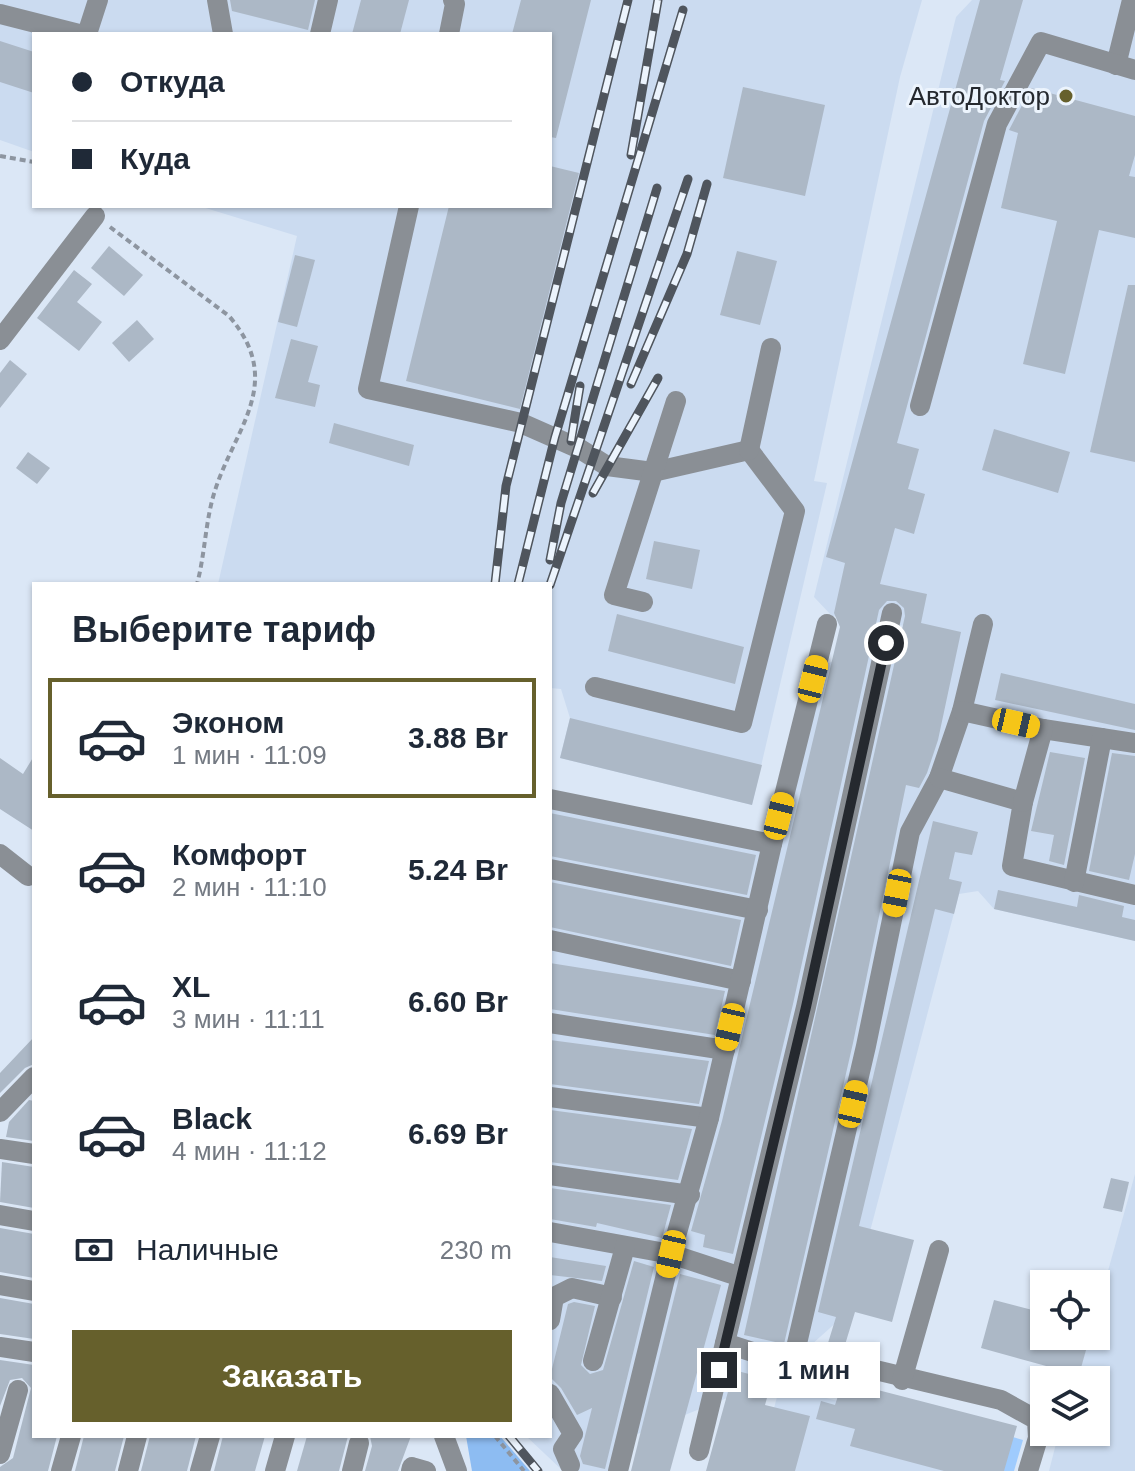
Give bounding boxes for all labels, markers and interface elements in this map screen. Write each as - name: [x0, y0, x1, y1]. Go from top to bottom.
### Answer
- text: Откуда: [120, 65, 225, 98]
- place label: АвтоДоктор: [909, 81, 1050, 111]
- marker: АвтоДоктор: [1057, 87, 1075, 105]
- text: Куда: [120, 142, 190, 175]
- text: Выберите тариф: [72, 609, 376, 650]
- route start: [868, 625, 904, 661]
- car: [796, 653, 830, 705]
- icon: car: [76, 702, 148, 774]
- text: Эконом: [172, 706, 285, 739]
- car: [990, 706, 1042, 740]
- text: 3.88 Br: [408, 721, 508, 754]
- text: 1 мин · 11:09: [172, 740, 327, 770]
- car: [762, 790, 796, 842]
- icon: car: [76, 834, 148, 906]
- text: Комфорт: [172, 838, 307, 871]
- text: 5.24 Br: [408, 853, 508, 886]
- car: [881, 867, 913, 919]
- text: 2 мин · 11:10: [172, 872, 327, 902]
- icon: car: [76, 966, 148, 1038]
- text: XL: [172, 970, 210, 1003]
- text: 6.60 Br: [408, 985, 508, 1018]
- car: [713, 1001, 747, 1053]
- text: 3 мин · 11:11: [172, 1004, 325, 1034]
- car: [836, 1078, 870, 1130]
- icon: car: [76, 1098, 148, 1170]
- text: Black: [172, 1102, 252, 1135]
- text: 6.69 Br: [408, 1117, 508, 1150]
- text: 4 мин · 11:12: [172, 1136, 327, 1166]
- icon: cash: [72, 1228, 116, 1272]
- car: [654, 1228, 688, 1280]
- text: Наличные: [136, 1233, 279, 1266]
- text: 230 m: [440, 1235, 512, 1265]
- map controls: [1030, 1270, 1110, 1446]
- button: locate: [1030, 1270, 1110, 1350]
- button: Заказать: [72, 1330, 512, 1422]
- callout: 1 мин: [747, 1342, 879, 1398]
- route end: [701, 1352, 737, 1388]
- text: 1 мин: [778, 1355, 850, 1385]
- button: layers: [1030, 1366, 1110, 1446]

